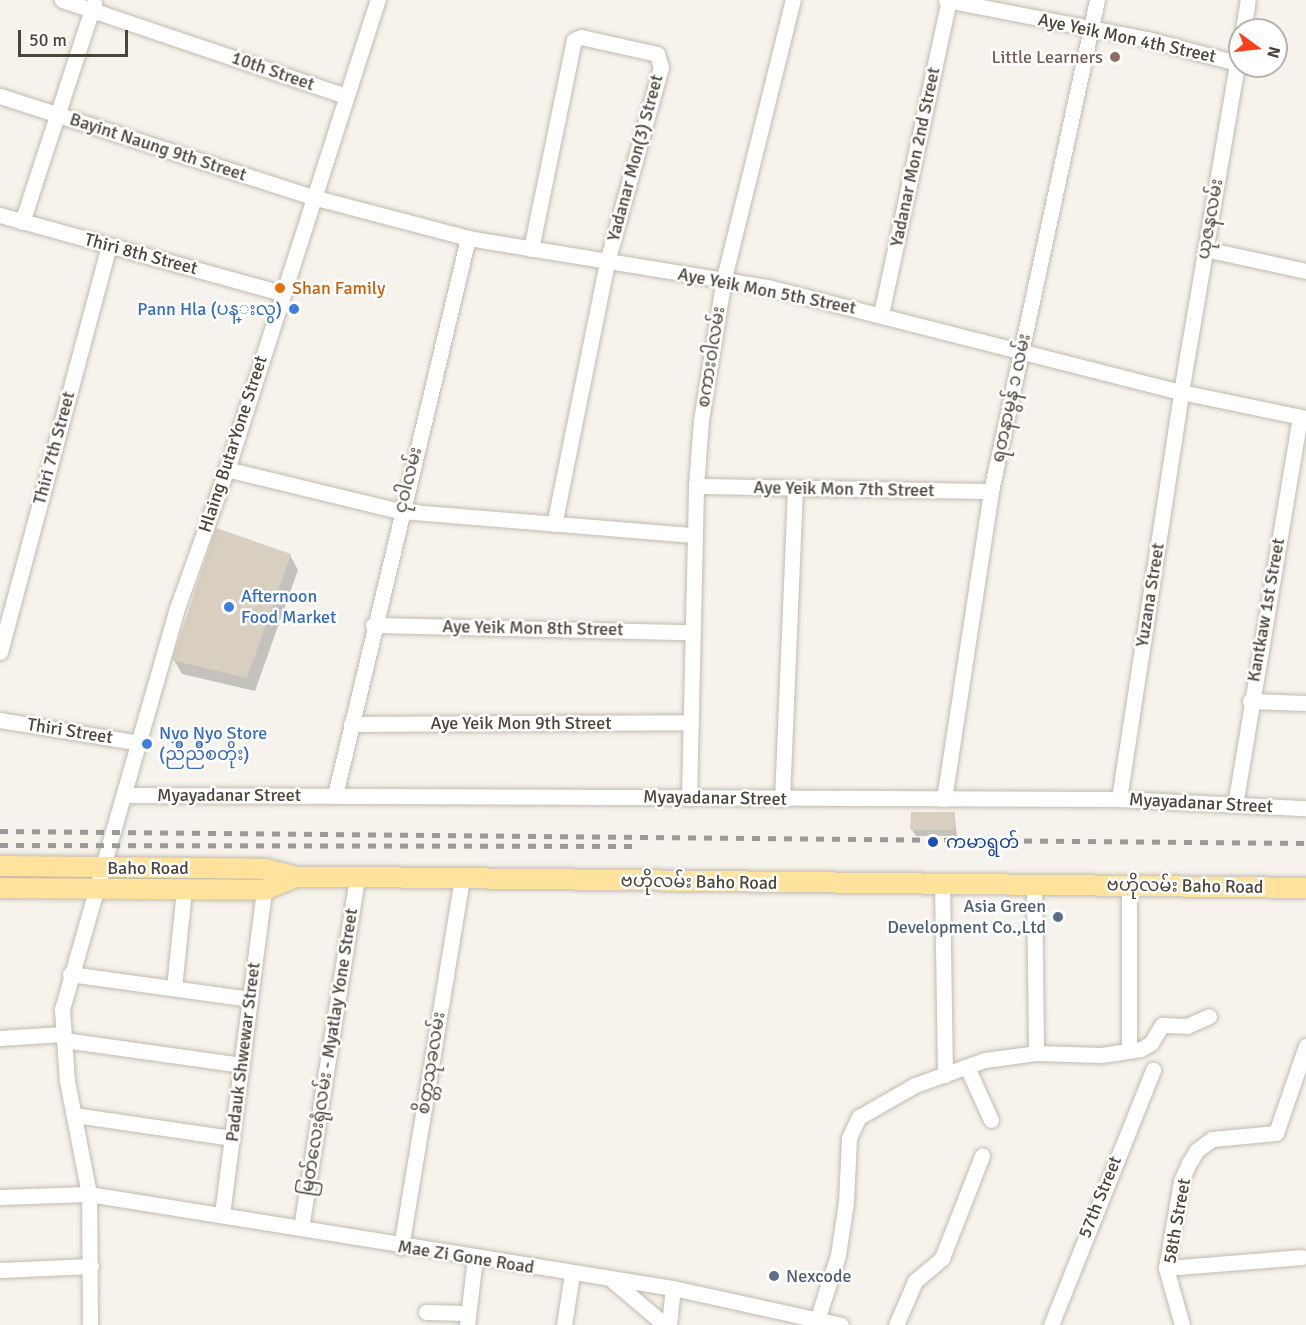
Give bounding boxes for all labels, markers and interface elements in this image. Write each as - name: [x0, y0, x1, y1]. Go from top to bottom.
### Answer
- street label: Aye Yeik Mon 4th Street: [1036, 9, 1218, 67]
- scale bar: [21, 18, 130, 56]
- north arrow: [1228, 18, 1288, 78]
- text: 50 m: [29, 29, 67, 51]
- text: N: [1262, 44, 1285, 60]
- place label: Little Learners: [991, 46, 1103, 68]
- street label: 10th Street: [229, 47, 317, 95]
- marker: Little Learners: [1108, 50, 1122, 64]
- street label: Yadanar Mon 2nd Street: [885, 65, 945, 249]
- street label: Yadanar Mon(3) Street: [602, 72, 668, 244]
- street label: Bayint Naung 9th Street: [67, 108, 249, 186]
- street label: ယုဇနလမ်း: [1192, 177, 1228, 261]
- street label: Thiri 8th Street: [82, 229, 200, 279]
- street label: Aye Yeik Mon 5th Street: [676, 263, 858, 319]
- place label: Shan Family: [292, 277, 385, 299]
- marker: Shan Family: [273, 281, 287, 295]
- place label: Pann Hla (ပန္းလွ): [137, 298, 282, 320]
- marker: Pann Hla (ပန္းလွ): [287, 302, 301, 316]
- street label: စကား၀ါလမ်း: [692, 305, 730, 409]
- street label: ရတနာမွန် ၁ လမ်း: [987, 332, 1035, 464]
- street label: Hlaing ButarYone Street: [194, 353, 272, 535]
- street label: Thiri 7th Street: [29, 389, 79, 507]
- street label: ငုဝါလမ်း: [389, 445, 427, 515]
- street label: Aye Yeik Mon 7th Street: [753, 477, 935, 501]
- street label: Kantkaw 1st Street: [1243, 536, 1289, 684]
- street label: Yuzana Street: [1131, 541, 1169, 649]
- place label: Afternoon Food Market: [241, 586, 336, 628]
- marker: Afternoon Food Market: [222, 600, 236, 614]
- street label: Aye Yeik Mon 8th Street: [442, 616, 624, 640]
- street label: Aye Yeik Mon 9th Street: [430, 712, 612, 734]
- street label: Thiri Street: [26, 714, 114, 748]
- place label: Nyo Nyo Store (ညိဳညိဳစတိုး): [159, 723, 267, 766]
- marker: Nyo Nyo Store (ညိဳညိဳစတိုး): [140, 737, 154, 751]
- street label: Myayadanar Street: [157, 784, 301, 806]
- street label: Myayadanar Street: [643, 786, 787, 810]
- street label: Myayadanar Street: [1129, 788, 1273, 818]
- place label: ကမာရွတ်: [946, 831, 1019, 853]
- marker: ကမာရွတ်: [924, 833, 942, 851]
- street label: Baho Road: [107, 857, 189, 879]
- street label: ဗဟိုလမ်း Baho Road: [620, 870, 778, 894]
- street label: ဗဟိုလမ်း Baho Road: [1106, 874, 1264, 898]
- place label: Asia Green Development Co.,Ltd: [887, 896, 1046, 938]
- street label: မြတ်လေးရုံလမ်း - Myatlay Yone Street: [296, 907, 362, 1197]
- marker: Asia Green Development Co.,Ltd: [1051, 910, 1065, 924]
- street label: Padauk Shwewar Street: [221, 961, 265, 1143]
- street label: စိတ္တသုခလမ်း: [412, 1010, 450, 1116]
- street label: 57th Street: [1074, 1153, 1126, 1241]
- street label: 58th Street: [1159, 1177, 1195, 1265]
- street label: Mae Zi Gone Road: [396, 1236, 536, 1278]
- place label: Nexcode: [786, 1265, 851, 1287]
- marker: Nexcode: [767, 1269, 781, 1283]

